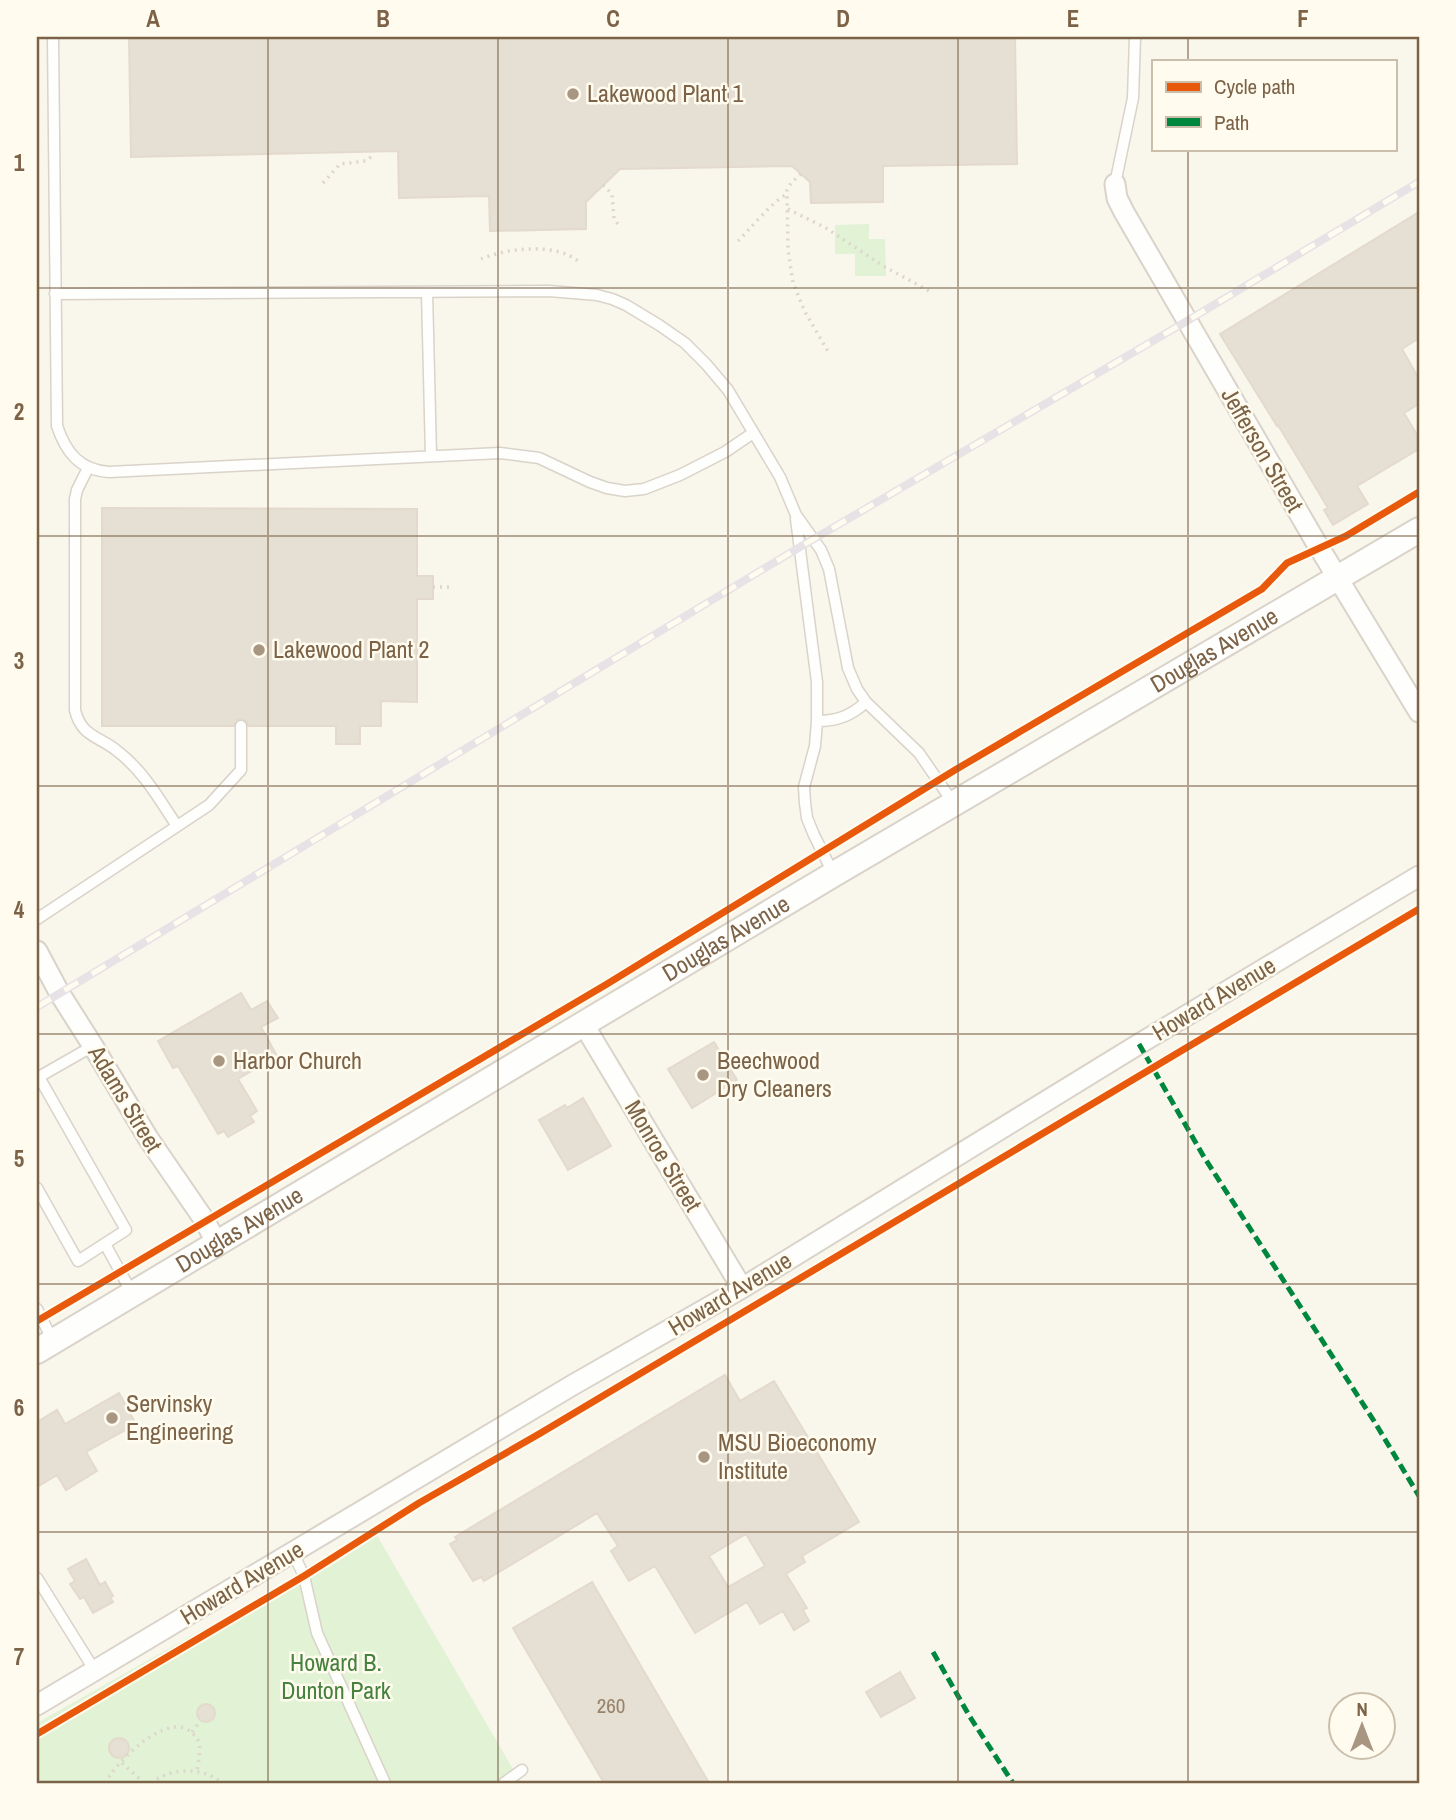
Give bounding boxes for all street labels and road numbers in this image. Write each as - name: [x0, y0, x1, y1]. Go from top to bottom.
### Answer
- street label: Jefferson Street: [1214, 381, 1312, 518]
- street label: Douglas Avenue: [1144, 599, 1284, 700]
- street label: Douglas Avenue: [656, 887, 795, 988]
- street label: Howard Avenue: [1146, 949, 1281, 1048]
- street label: Adams Street: [81, 1038, 171, 1158]
- street label: Monroe Street: [618, 1094, 710, 1218]
- street label: Douglas Avenue: [169, 1178, 309, 1279]
- street label: Howard Avenue: [662, 1244, 797, 1343]
- street label: Howard Avenue: [174, 1533, 309, 1632]

